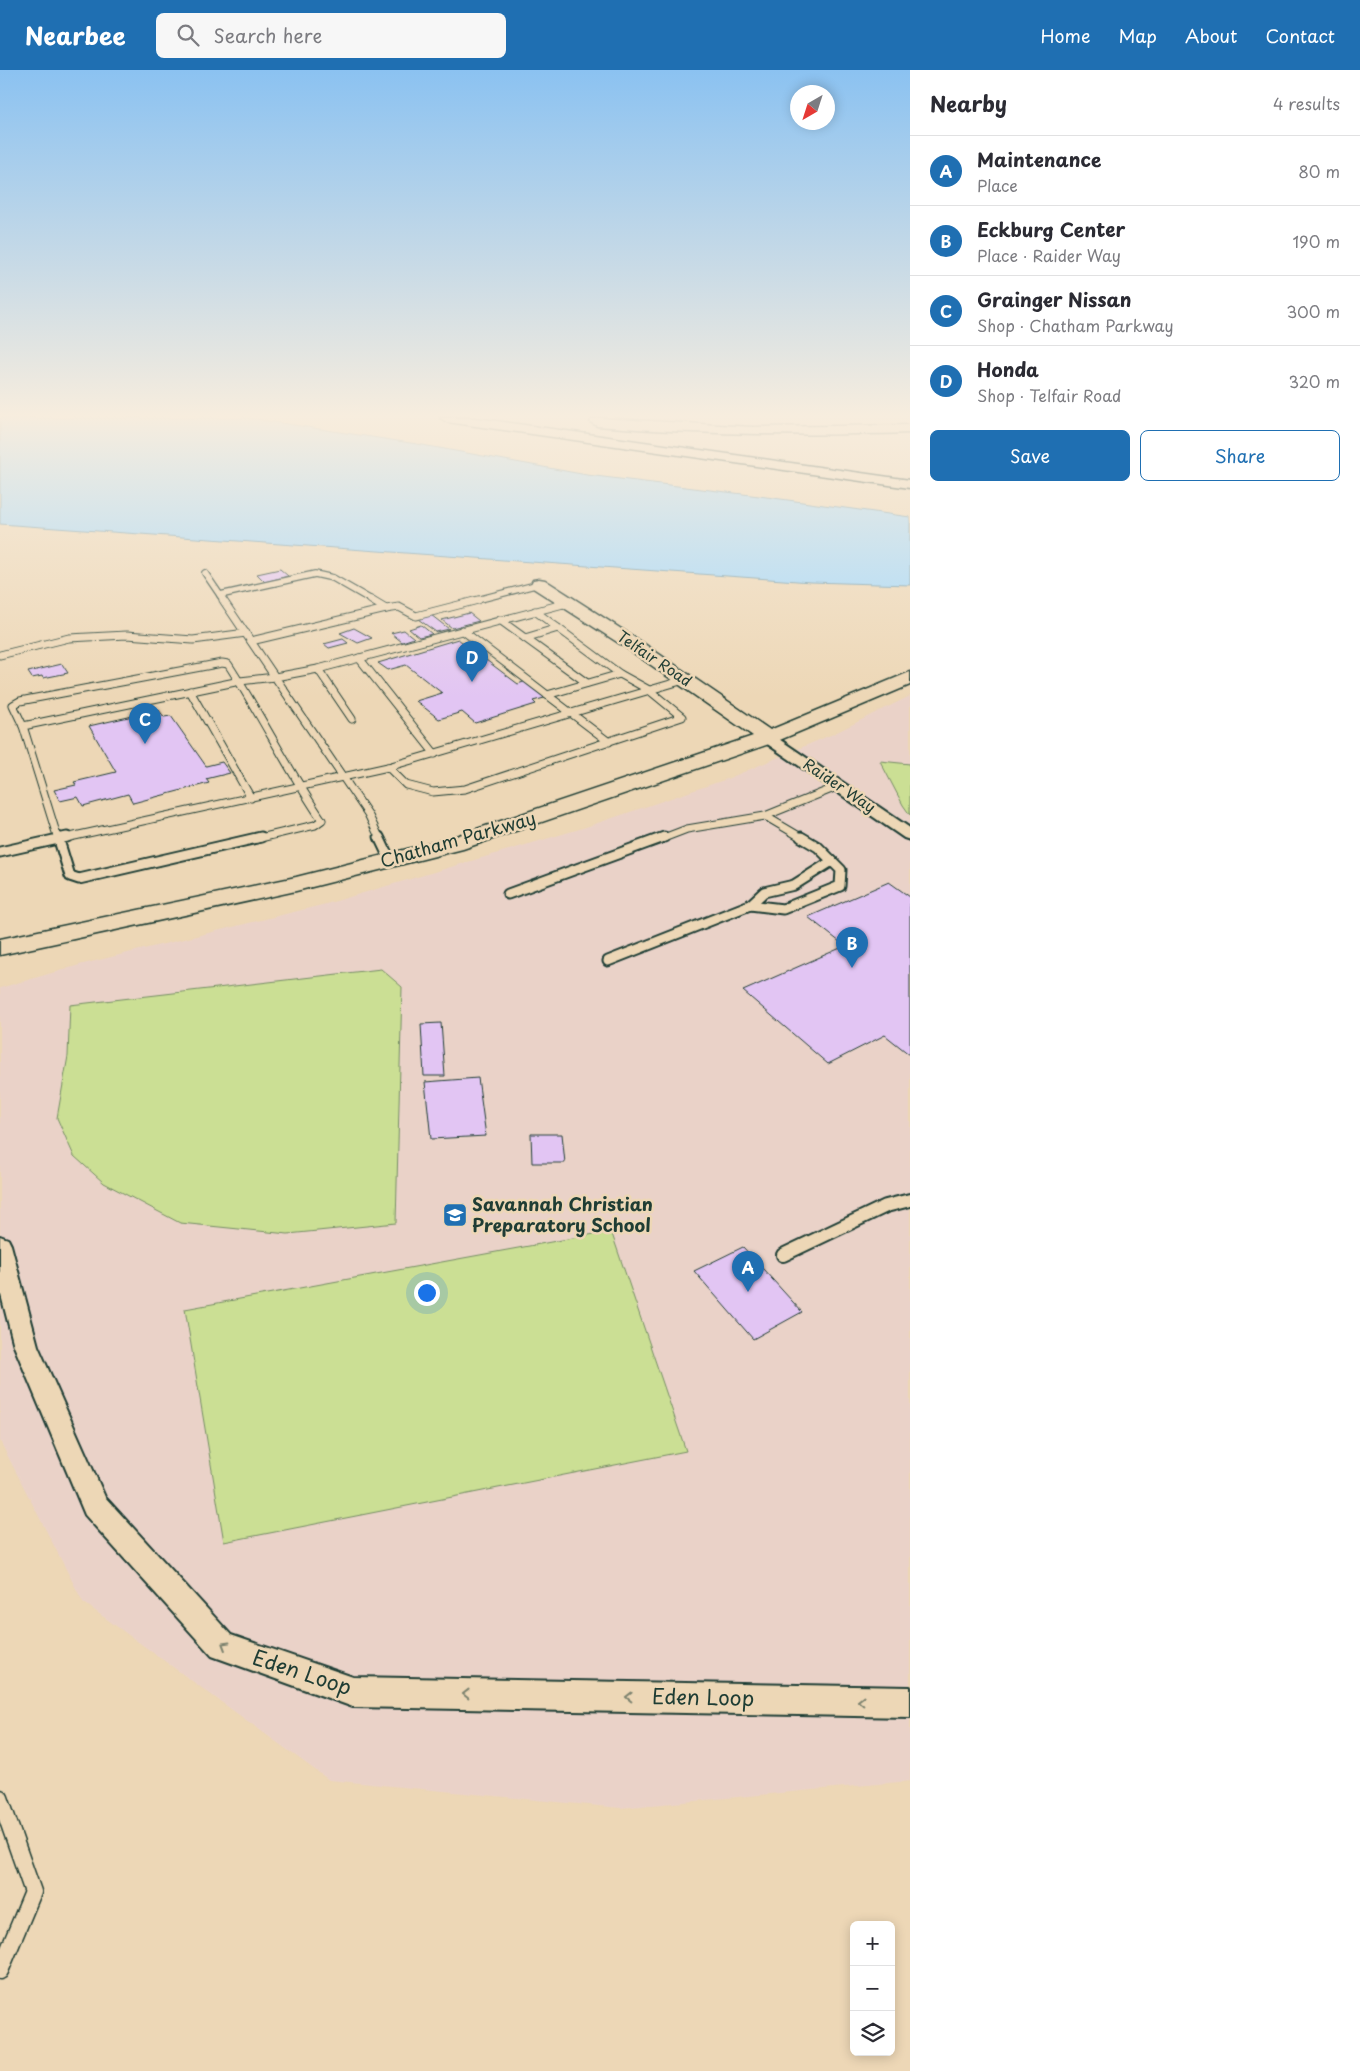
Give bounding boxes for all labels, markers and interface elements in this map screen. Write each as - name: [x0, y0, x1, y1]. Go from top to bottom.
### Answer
- search box: [156, 13, 506, 58]
- text: Nearbee: [25, 17, 126, 53]
- icon: search: [174, 21, 202, 49]
- text: Search here: [214, 21, 322, 49]
- text: Home: [1040, 22, 1090, 49]
- text: Map: [1118, 22, 1157, 49]
- text: About: [1185, 22, 1237, 49]
- text: Contact: [1265, 22, 1335, 49]
- north arrow: [790, 85, 835, 130]
- text: Nearby: [930, 87, 1007, 119]
- text: 4 results: [1273, 91, 1340, 115]
- text: Maintenance: [977, 145, 1101, 173]
- text: A: [940, 159, 952, 183]
- text: 80 m: [1298, 159, 1340, 183]
- text: Place: [977, 173, 1018, 197]
- text: Eckburg Center: [977, 215, 1125, 243]
- text: B: [941, 229, 951, 253]
- text: 190 m: [1292, 229, 1340, 253]
- text: Place · Raider Way: [977, 243, 1121, 267]
- text: Grainger Nissan: [977, 285, 1132, 313]
- text: C: [940, 299, 952, 323]
- text: 300 m: [1286, 299, 1340, 323]
- text: Shop · Chatham Parkway: [977, 313, 1174, 337]
- text: Honda: [977, 355, 1039, 383]
- text: D: [940, 369, 952, 393]
- text: 320 m: [1289, 369, 1340, 393]
- text: Shop · Telfair Road: [977, 383, 1121, 407]
- button: Save: [930, 430, 1130, 481]
- button: Share: [1140, 430, 1340, 481]
- street label: Telfair Road: [613, 624, 697, 691]
- pin: D: [456, 641, 488, 682]
- pin: C: [129, 703, 161, 744]
- street label: Raider Way: [799, 752, 881, 818]
- street label: Chatham Parkway: [377, 803, 539, 874]
- pin: B: [836, 927, 868, 968]
- place label: Savannah Christian Preparatory School: [472, 1190, 653, 1238]
- school or university icon: Savannah Christian Preparatory School: [442, 1202, 468, 1228]
- pin: A: [732, 1251, 764, 1292]
- your location: [414, 1280, 440, 1306]
- street label: Eden Loop: [249, 1640, 356, 1702]
- one-way arrow: [221, 1641, 230, 1651]
- street label: Eden Loop: [652, 1679, 755, 1713]
- one-way arrow: [462, 1689, 470, 1699]
- one-way arrow: [625, 1692, 632, 1702]
- one-way arrow: [857, 1696, 865, 1706]
- map controls: [850, 1921, 895, 2056]
- button: +: [850, 1921, 895, 1966]
- button: −: [850, 1966, 895, 2011]
- button: layers: [850, 2011, 895, 2056]

